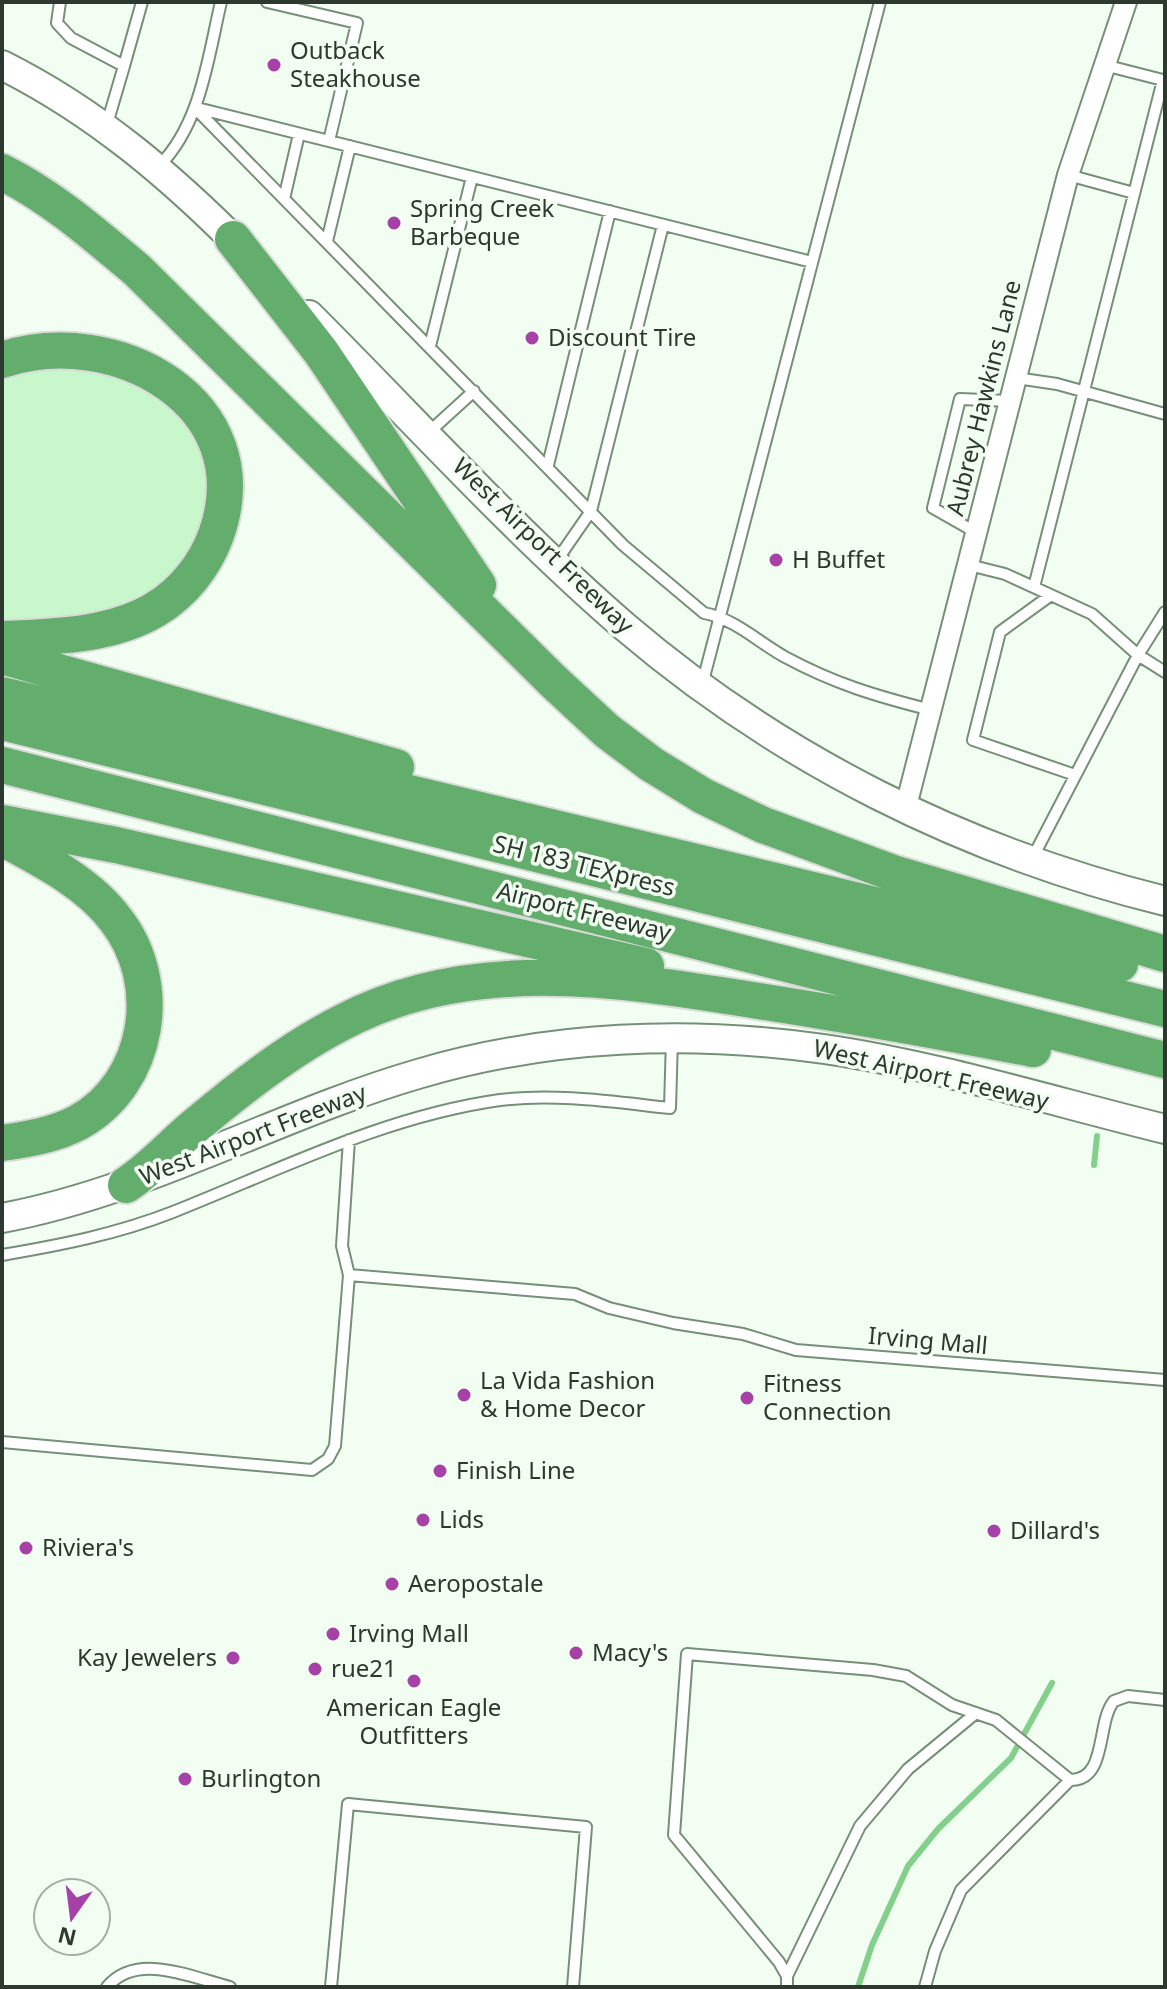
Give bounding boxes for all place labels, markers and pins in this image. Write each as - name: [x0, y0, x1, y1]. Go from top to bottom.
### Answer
- place label: Outback Steakhouse: [290, 33, 421, 94]
- marker: Outback Steakhouse: [265, 56, 283, 74]
- place label: Spring Creek Barbeque: [410, 191, 555, 252]
- marker: Spring Creek Barbeque: [385, 214, 403, 232]
- place label: Discount Tire: [548, 320, 696, 353]
- marker: Discount Tire: [523, 329, 541, 347]
- place label: H Buffet: [792, 542, 886, 575]
- marker: H Buffet: [767, 551, 785, 569]
- place label: La Vida Fashion & Home Decor: [480, 1363, 655, 1424]
- place label: Fitness Connection: [763, 1366, 892, 1427]
- marker: La Vida Fashion & Home Decor: [455, 1386, 473, 1404]
- marker: Fitness Connection: [738, 1389, 756, 1407]
- place label: Finish Line: [456, 1453, 575, 1486]
- marker: Finish Line: [431, 1462, 449, 1480]
- place label: Lids: [439, 1502, 484, 1535]
- marker: Lids: [414, 1511, 432, 1529]
- place label: Dillard's: [1010, 1513, 1100, 1546]
- marker: Dillard's: [985, 1522, 1003, 1540]
- place label: Riviera's: [42, 1530, 134, 1563]
- marker: Riviera's: [17, 1539, 35, 1557]
- place label: Aeropostale: [408, 1566, 543, 1599]
- marker: Aeropostale: [383, 1575, 401, 1593]
- place label: Irving Mall: [349, 1616, 469, 1649]
- marker: Irving Mall: [324, 1625, 342, 1643]
- place label: Macy's: [592, 1635, 668, 1668]
- place label: Kay Jewelers: [77, 1640, 217, 1673]
- marker: Macy's: [567, 1644, 585, 1662]
- marker: Kay Jewelers: [224, 1649, 242, 1667]
- place label: rue21: [331, 1651, 397, 1684]
- marker: rue21: [306, 1660, 324, 1678]
- marker: American Eagle Outfitters: [405, 1672, 423, 1690]
- place label: American Eagle Outfitters: [327, 1690, 501, 1751]
- place label: Burlington: [201, 1761, 321, 1794]
- marker: Burlington: [176, 1770, 194, 1788]

